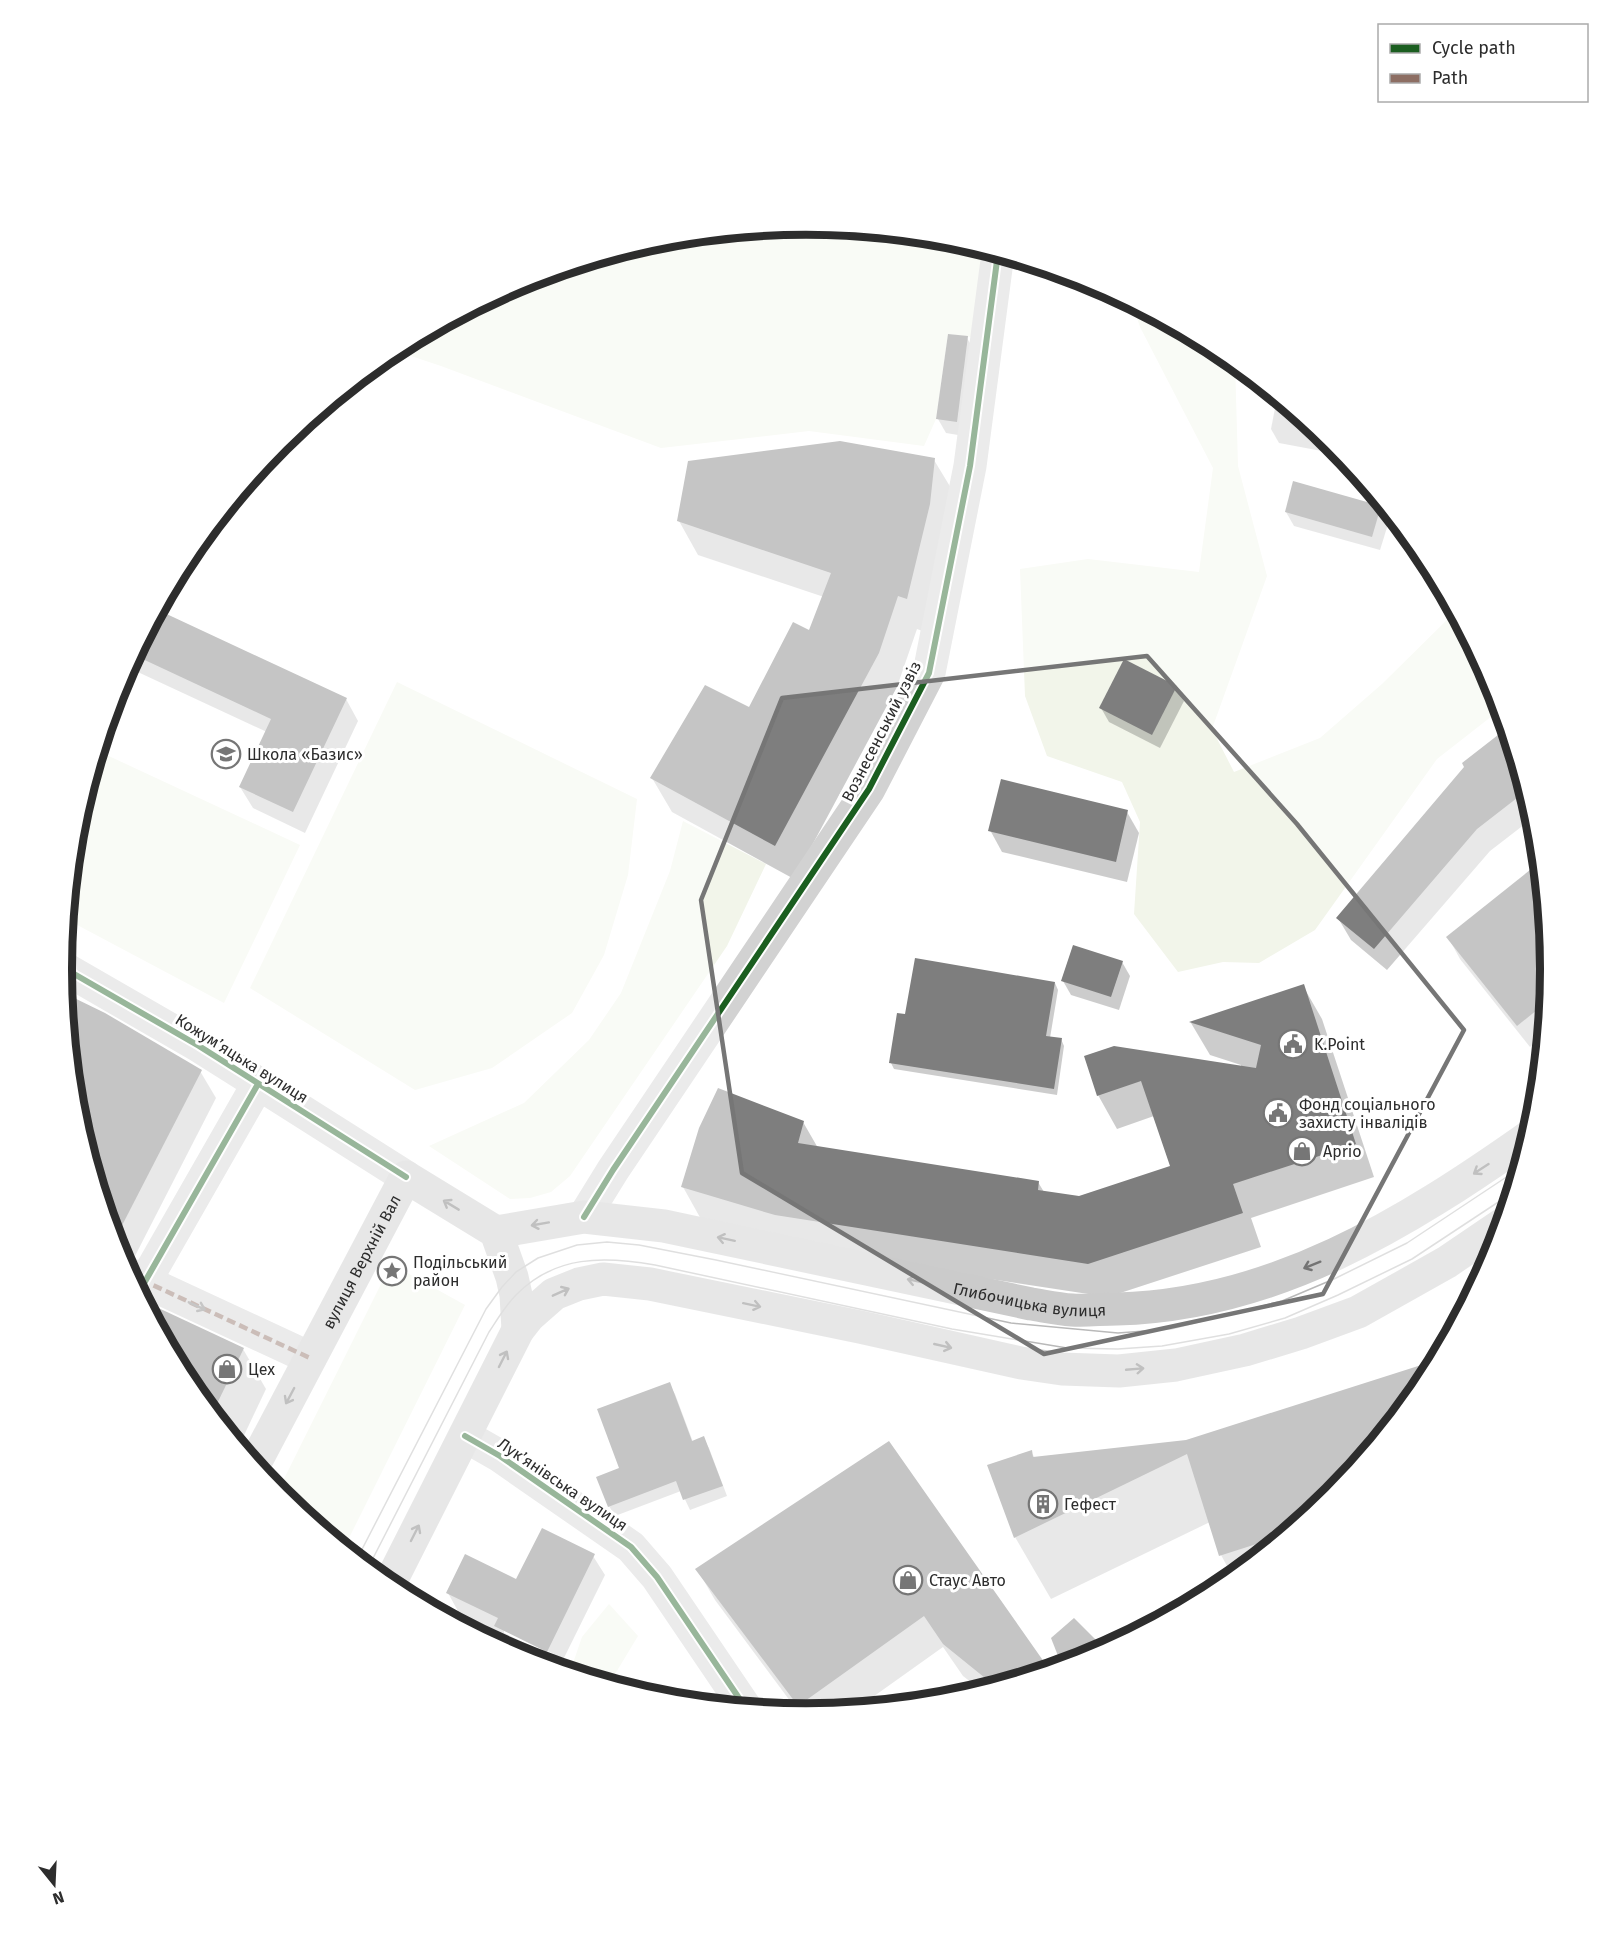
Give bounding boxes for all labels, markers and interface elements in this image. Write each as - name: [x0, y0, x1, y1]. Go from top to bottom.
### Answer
- legend: [1378, 24, 1588, 102]
- text: Cycle path: [1432, 37, 1516, 59]
- text: Path: [1432, 67, 1468, 89]
- street label: Вознесенський узвіз: [838, 658, 925, 805]
- school or university icon: Школа «Базис»: [210, 738, 242, 770]
- place label: Школа «Базис»: [247, 745, 363, 764]
- street label: Кожумʼяцька вулиця: [172, 1010, 312, 1107]
- public building icon: K.Point: [1277, 1028, 1309, 1060]
- place label: K.Point: [1314, 1035, 1365, 1054]
- place label: Фонд соціального захисту інвалідів: [1299, 1095, 1435, 1132]
- public building icon: Фонд соціального захисту інвалідів: [1262, 1097, 1294, 1129]
- shop icon: Aprio: [1286, 1135, 1318, 1167]
- place label: Aprio: [1323, 1142, 1362, 1161]
- one-way arrow: [1473, 1163, 1490, 1175]
- street label: вулиця Верхній Вал: [319, 1192, 405, 1332]
- one-way arrow: [443, 1198, 460, 1210]
- one-way arrow: [531, 1219, 550, 1230]
- one-way arrow: [717, 1233, 736, 1244]
- place label: Подільський район: [413, 1253, 507, 1290]
- place icon: Подільський район: [376, 1255, 408, 1287]
- one-way arrow: [1303, 1260, 1322, 1271]
- one-way arrow: [907, 1274, 926, 1286]
- street label: Глибочицька вулиця: [951, 1279, 1106, 1320]
- one-way arrow: [552, 1285, 570, 1297]
- one-way arrow: [742, 1300, 761, 1311]
- one-way arrow: [187, 1301, 205, 1312]
- one-way arrow: [932, 1341, 952, 1352]
- one-way arrow: [498, 1350, 510, 1368]
- shop icon: Цех: [211, 1353, 243, 1385]
- place label: Цех: [248, 1360, 275, 1379]
- one-way arrow: [1125, 1363, 1145, 1374]
- one-way arrow: [284, 1387, 296, 1404]
- street label: Лукʼянівська вулиця: [494, 1434, 631, 1535]
- building icon: Гефест: [1027, 1488, 1059, 1520]
- place label: Гефест: [1064, 1495, 1117, 1514]
- one-way arrow: [410, 1524, 422, 1542]
- shop icon: Стаус Авто: [892, 1564, 924, 1596]
- place label: Стаус Авто: [929, 1571, 1006, 1590]
- north arrow: [24, 1854, 84, 1914]
- text: N: [51, 1887, 66, 1908]

